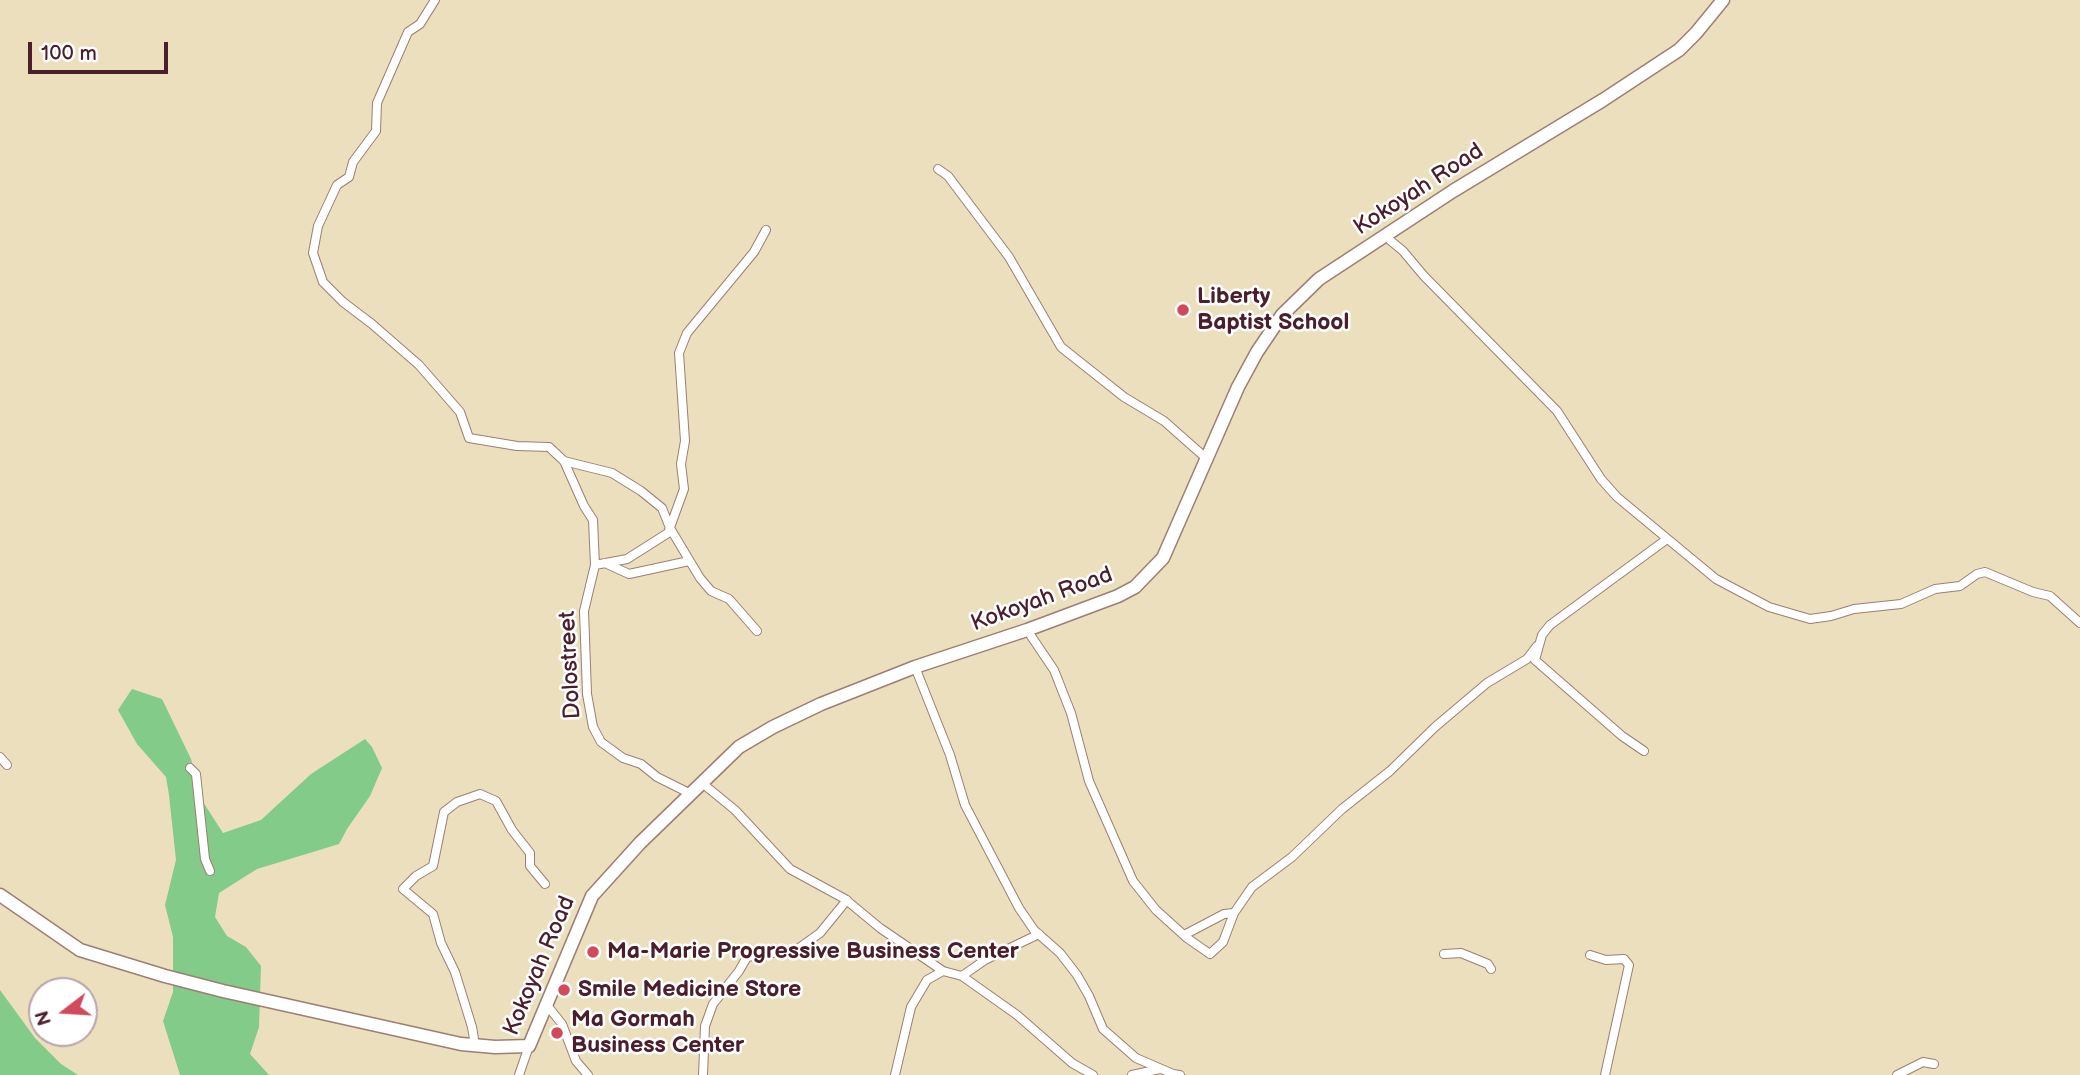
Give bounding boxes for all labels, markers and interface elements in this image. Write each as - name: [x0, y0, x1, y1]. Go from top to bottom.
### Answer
- scale bar: [32, 28, 172, 72]
- text: 100 m: [41, 41, 97, 66]
- street label: Kokoyah Road: [1349, 138, 1489, 242]
- place label: Liberty Baptist School: [1197, 283, 1349, 337]
- marker: Liberty Baptist School: [1175, 302, 1191, 318]
- street label: Kokoyah Road: [967, 562, 1117, 638]
- street label: Dolostreet: [554, 610, 588, 720]
- street label: Kokoyah Road: [498, 892, 582, 1040]
- place label: Ma-Marie Progressive Business Center: [607, 938, 1019, 966]
- marker: Ma-Marie Progressive Business Center: [585, 944, 601, 960]
- place label: Smile Medicine Store: [578, 976, 801, 1004]
- north arrow: [28, 977, 98, 1047]
- marker: Smile Medicine Store: [556, 982, 572, 998]
- place label: Ma Gormah Business Center: [571, 1006, 744, 1060]
- text: N: [31, 1008, 57, 1028]
- marker: Ma Gormah Business Center: [549, 1025, 565, 1041]

